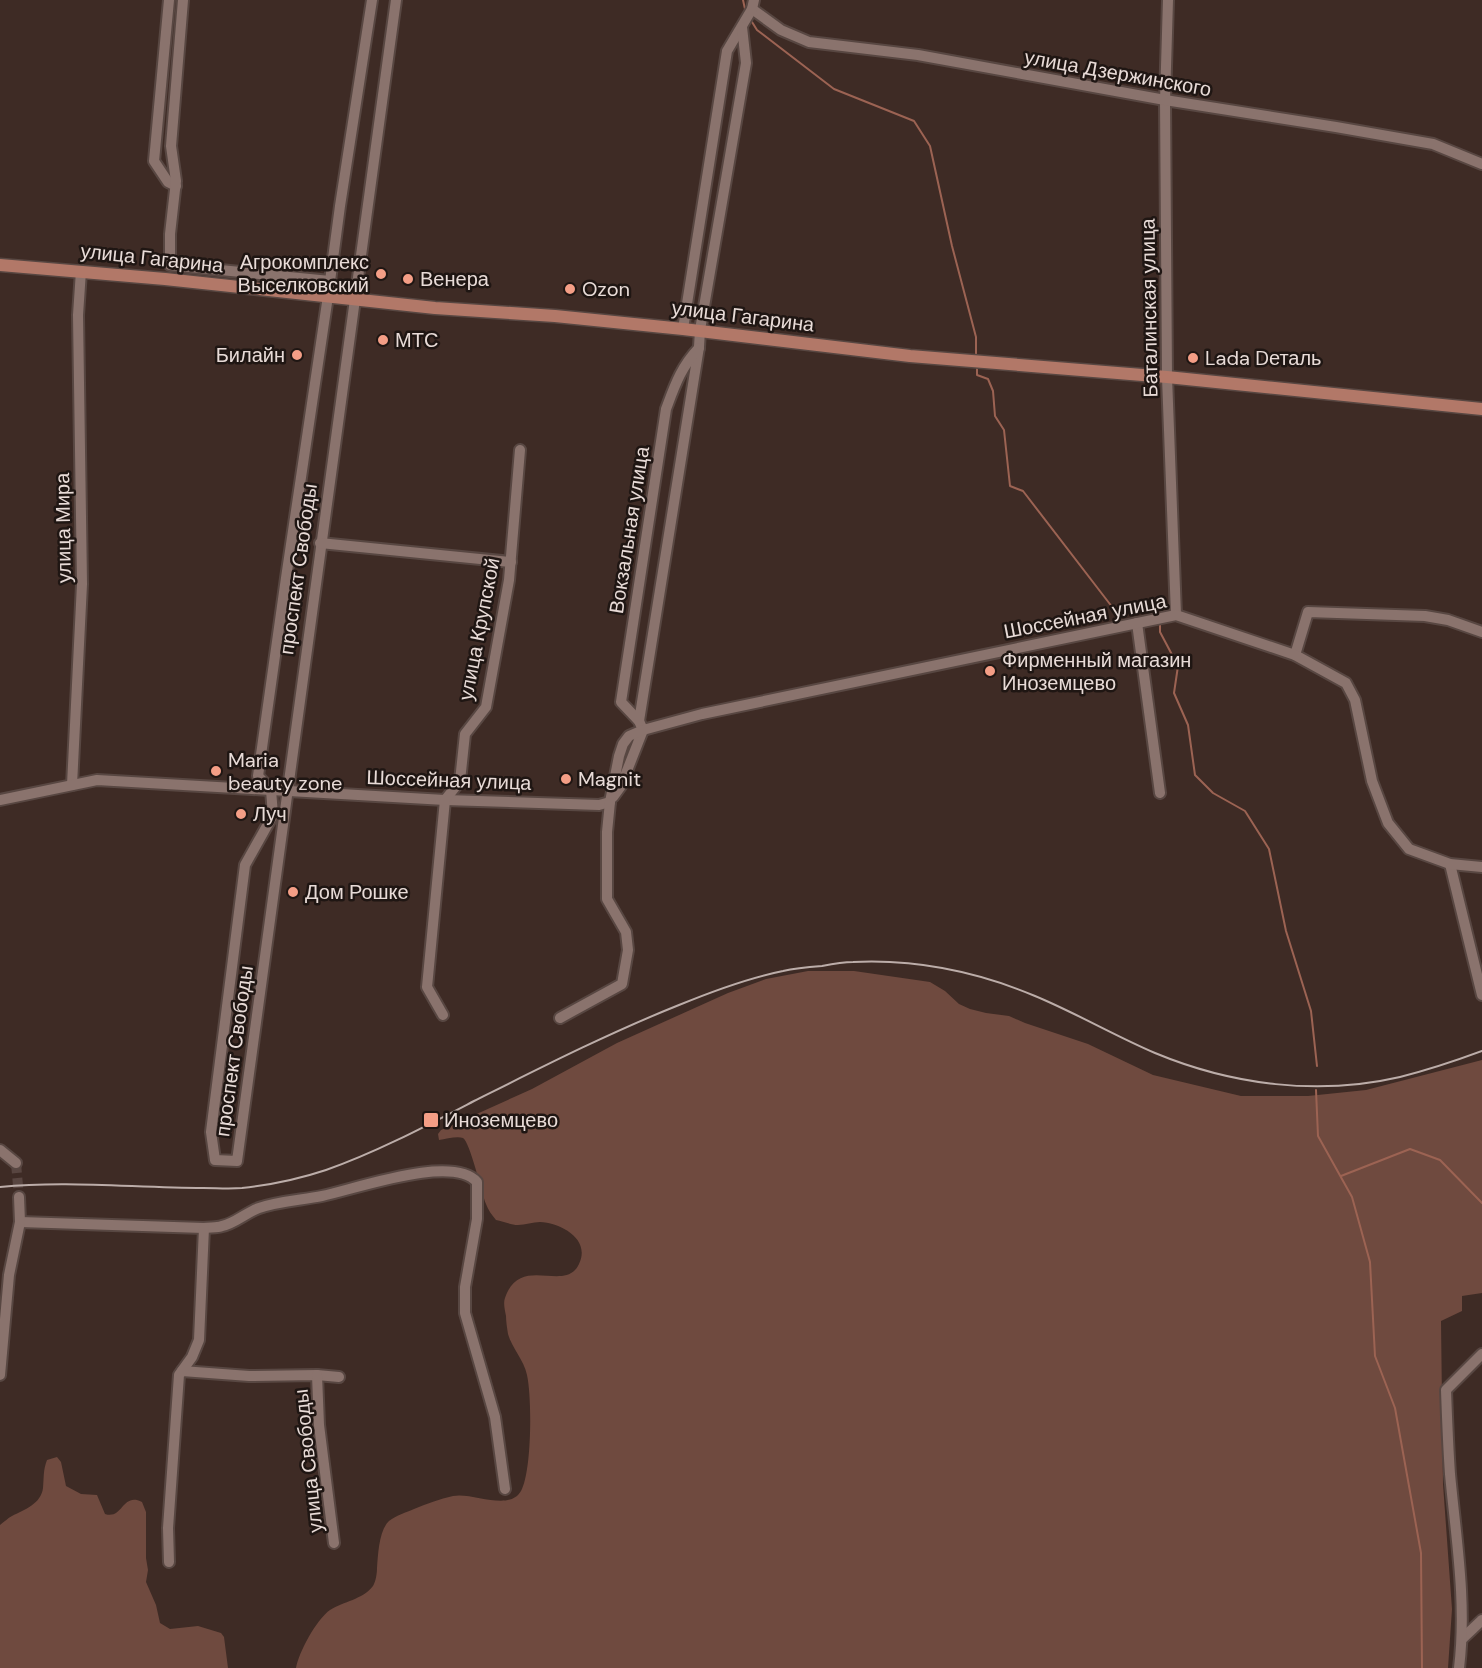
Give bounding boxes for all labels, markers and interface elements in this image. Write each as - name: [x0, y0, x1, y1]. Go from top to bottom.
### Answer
- street label: улица Дзержинского: [1022, 44, 1214, 102]
- street label: Баталинская улица: [1134, 217, 1164, 398]
- street label: улица Гагарина: [79, 238, 226, 279]
- place label: Агрокомплекс Выселковский: [238, 249, 369, 298]
- place label: Венера: [420, 266, 490, 292]
- marker: Агрокомплекс Выселковский: [374, 267, 388, 281]
- marker: Венера: [401, 272, 415, 286]
- place label: Ozon: [582, 276, 630, 302]
- marker: Ozon: [563, 282, 577, 296]
- street label: улица Гагарина: [670, 294, 817, 338]
- place label: МТС: [395, 327, 438, 353]
- marker: МТС: [376, 333, 390, 347]
- place label: Билайн: [216, 342, 285, 368]
- place label: Lada Dеталь: [1205, 345, 1322, 371]
- marker: Билайн: [290, 348, 304, 362]
- marker: Lada Dеталь: [1186, 351, 1200, 365]
- street label: Вокзальная улица: [603, 444, 655, 616]
- street label: улица Мира: [49, 472, 77, 583]
- street label: проспект Свободы: [273, 482, 323, 656]
- street label: улица Крупской: [452, 555, 506, 703]
- street label: Шоссейная улица: [1002, 587, 1169, 645]
- place label: Фирменный магазин Иноземцево: [1002, 647, 1191, 696]
- marker: Фирменный магазин Иноземцево: [983, 664, 997, 678]
- place label: Maria beauty zone: [228, 747, 342, 796]
- marker: Maria beauty zone: [209, 764, 223, 778]
- street label: Шоссейная улица: [366, 764, 533, 796]
- place label: Magnit: [578, 766, 641, 792]
- marker: Magnit: [559, 772, 573, 786]
- place label: Луч: [253, 801, 287, 827]
- marker: Луч: [234, 807, 248, 821]
- place label: Дом Рошке: [305, 879, 409, 905]
- marker: Дом Рошке: [286, 885, 300, 899]
- street label: проспект Свободы: [209, 964, 259, 1138]
- place label: Иноземцево: [444, 1107, 558, 1133]
- marker: Иноземцево: [422, 1111, 440, 1129]
- street label: улица Свободы: [288, 1388, 328, 1534]

